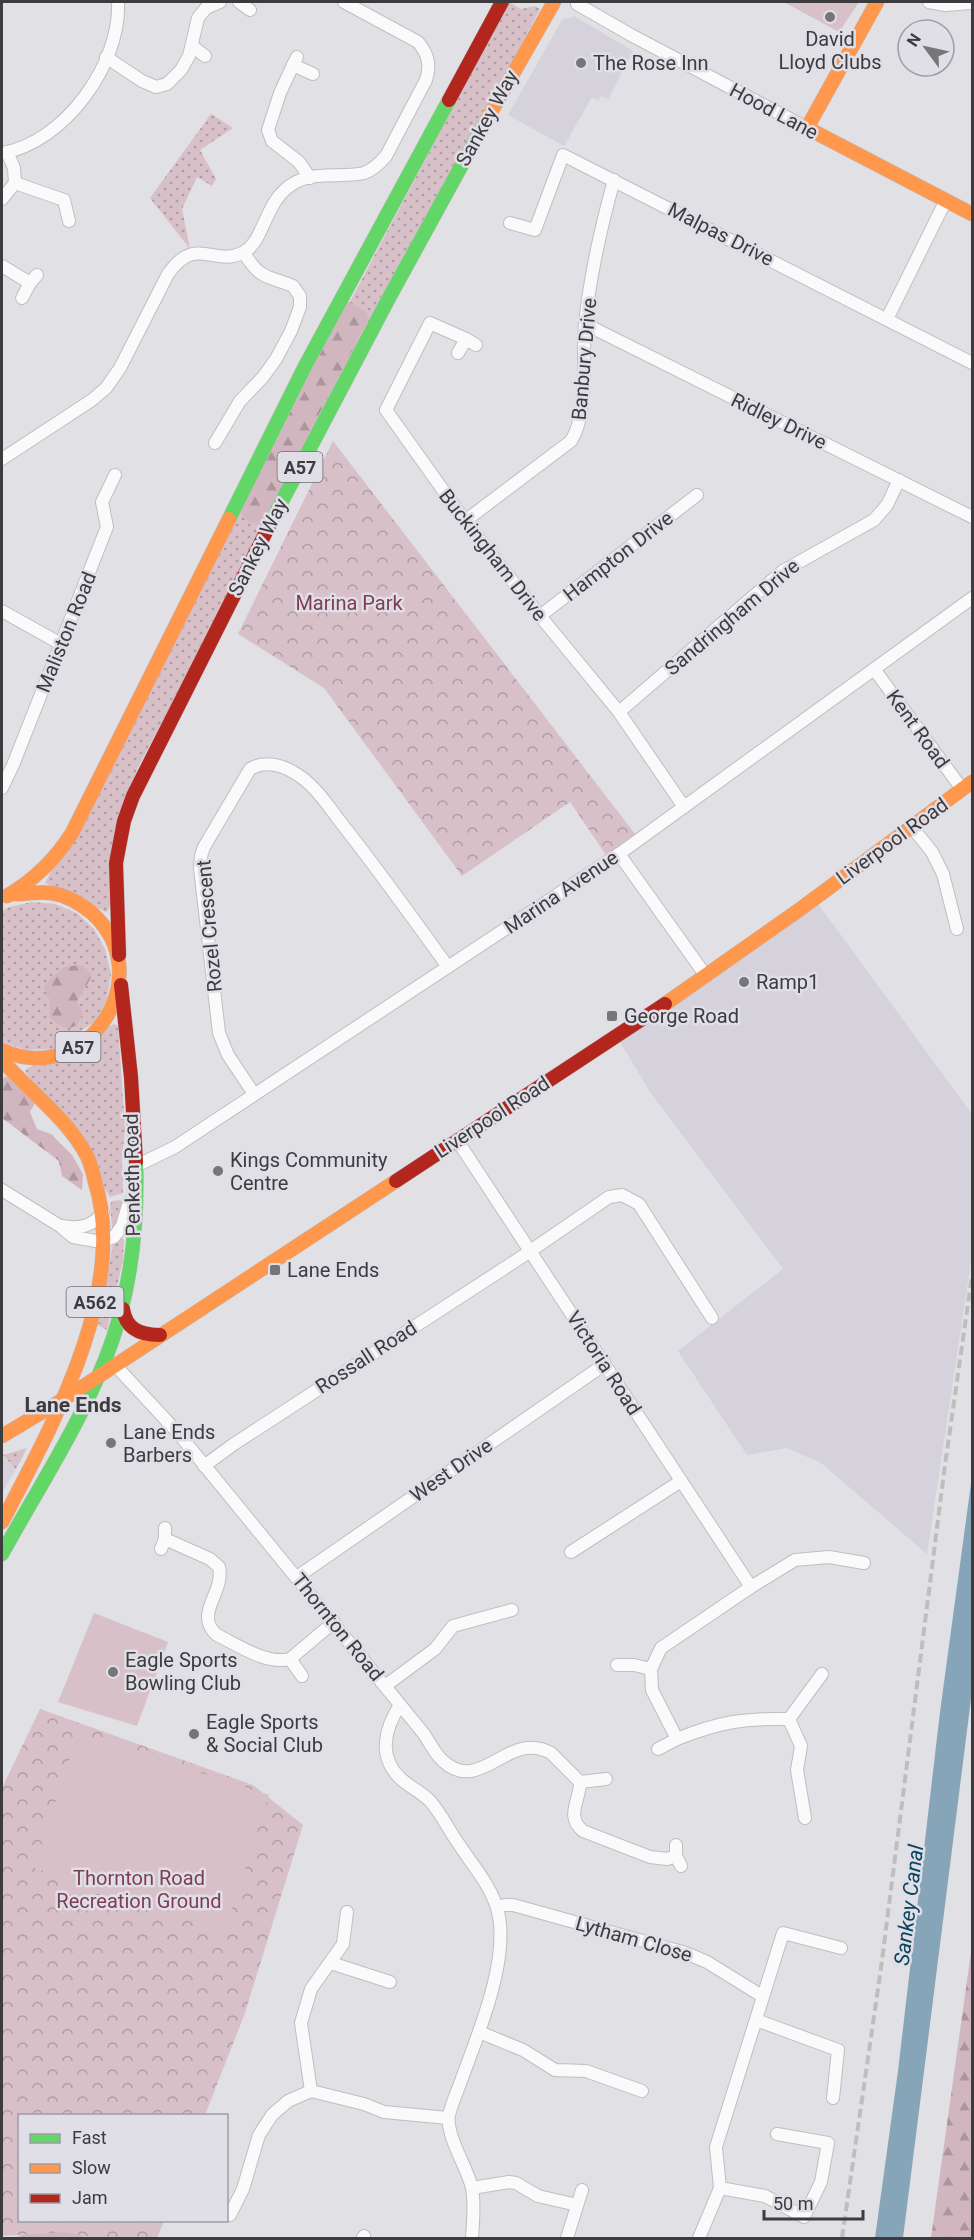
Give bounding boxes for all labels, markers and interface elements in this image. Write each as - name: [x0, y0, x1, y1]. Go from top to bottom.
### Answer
- marker: David Lloyd Clubs: [823, 10, 837, 24]
- north arrow: [896, 18, 956, 78]
- place label: David Lloyd Clubs: [779, 27, 881, 74]
- text: N: [903, 30, 925, 50]
- place label: The Rose Inn: [593, 51, 709, 75]
- marker: The Rose Inn: [574, 56, 588, 70]
- street label: Sankey Way: [451, 65, 524, 170]
- street label: Hood Lane: [726, 78, 822, 144]
- street label: Malpas Drive: [664, 197, 778, 271]
- street label: Banbury Drive: [567, 297, 601, 421]
- street label: Ridley Drive: [727, 388, 831, 454]
- road number: A57: [278, 452, 322, 482]
- street label: Buckingham Drive: [434, 484, 552, 626]
- street label: Sankey Way: [223, 494, 293, 600]
- street label: Hampton Drive: [558, 506, 678, 606]
- street label: Sandringham Drive: [660, 554, 804, 680]
- street label: Maliston Road: [31, 568, 101, 696]
- park label: Marina Park: [295, 591, 403, 615]
- street label: Kent Road: [881, 685, 955, 773]
- street label: Liverpool Road: [831, 792, 953, 890]
- street label: Marina Avenue: [499, 845, 623, 939]
- street label: Rozel Crescent: [191, 859, 227, 993]
- place label: Ramp1: [756, 970, 819, 994]
- marker: Ramp1: [737, 975, 751, 989]
- place label: George Road: [624, 1004, 739, 1028]
- marker: George Road: [605, 1009, 619, 1023]
- road number: A57: [56, 1032, 100, 1062]
- street label: Liverpool Road: [430, 1071, 554, 1163]
- street label: Penketh Road: [119, 1113, 145, 1237]
- place label: Kings Community Centre: [230, 1148, 388, 1195]
- marker: Kings Community Centre: [211, 1164, 225, 1178]
- place label: Lane Ends: [287, 1258, 379, 1282]
- marker: Lane Ends: [268, 1263, 282, 1277]
- road number: A562: [66, 1287, 124, 1317]
- street label: Victoria Road: [561, 1306, 647, 1420]
- street label: Rossall Road: [311, 1315, 421, 1399]
- district label: Lane Ends: [24, 1393, 122, 1417]
- place label: Lane Ends Barbers: [123, 1420, 215, 1467]
- street label: West Drive: [405, 1433, 497, 1507]
- marker: Lane Ends Barbers: [104, 1436, 118, 1450]
- street label: Thornton Road: [287, 1568, 389, 1686]
- place label: Eagle Sports Bowling Club: [125, 1648, 241, 1695]
- marker: Eagle Sports Bowling Club: [106, 1665, 120, 1679]
- place label: Eagle Sports & Social Club: [206, 1710, 323, 1757]
- marker: Eagle Sports & Social Club: [187, 1727, 201, 1741]
- water label: Sankey Canal: [890, 1842, 928, 1967]
- park label: Thornton Road Recreation Ground: [56, 1866, 222, 1913]
- street label: Lytham Close: [573, 1911, 695, 1967]
- legend: [18, 2114, 228, 2222]
- text: Fast: [72, 2127, 107, 2148]
- text: Slow: [72, 2157, 111, 2178]
- scale bar: [764, 2183, 863, 2221]
- text: Jam: [72, 2187, 108, 2208]
- text: 50 m: [773, 2193, 813, 2214]

